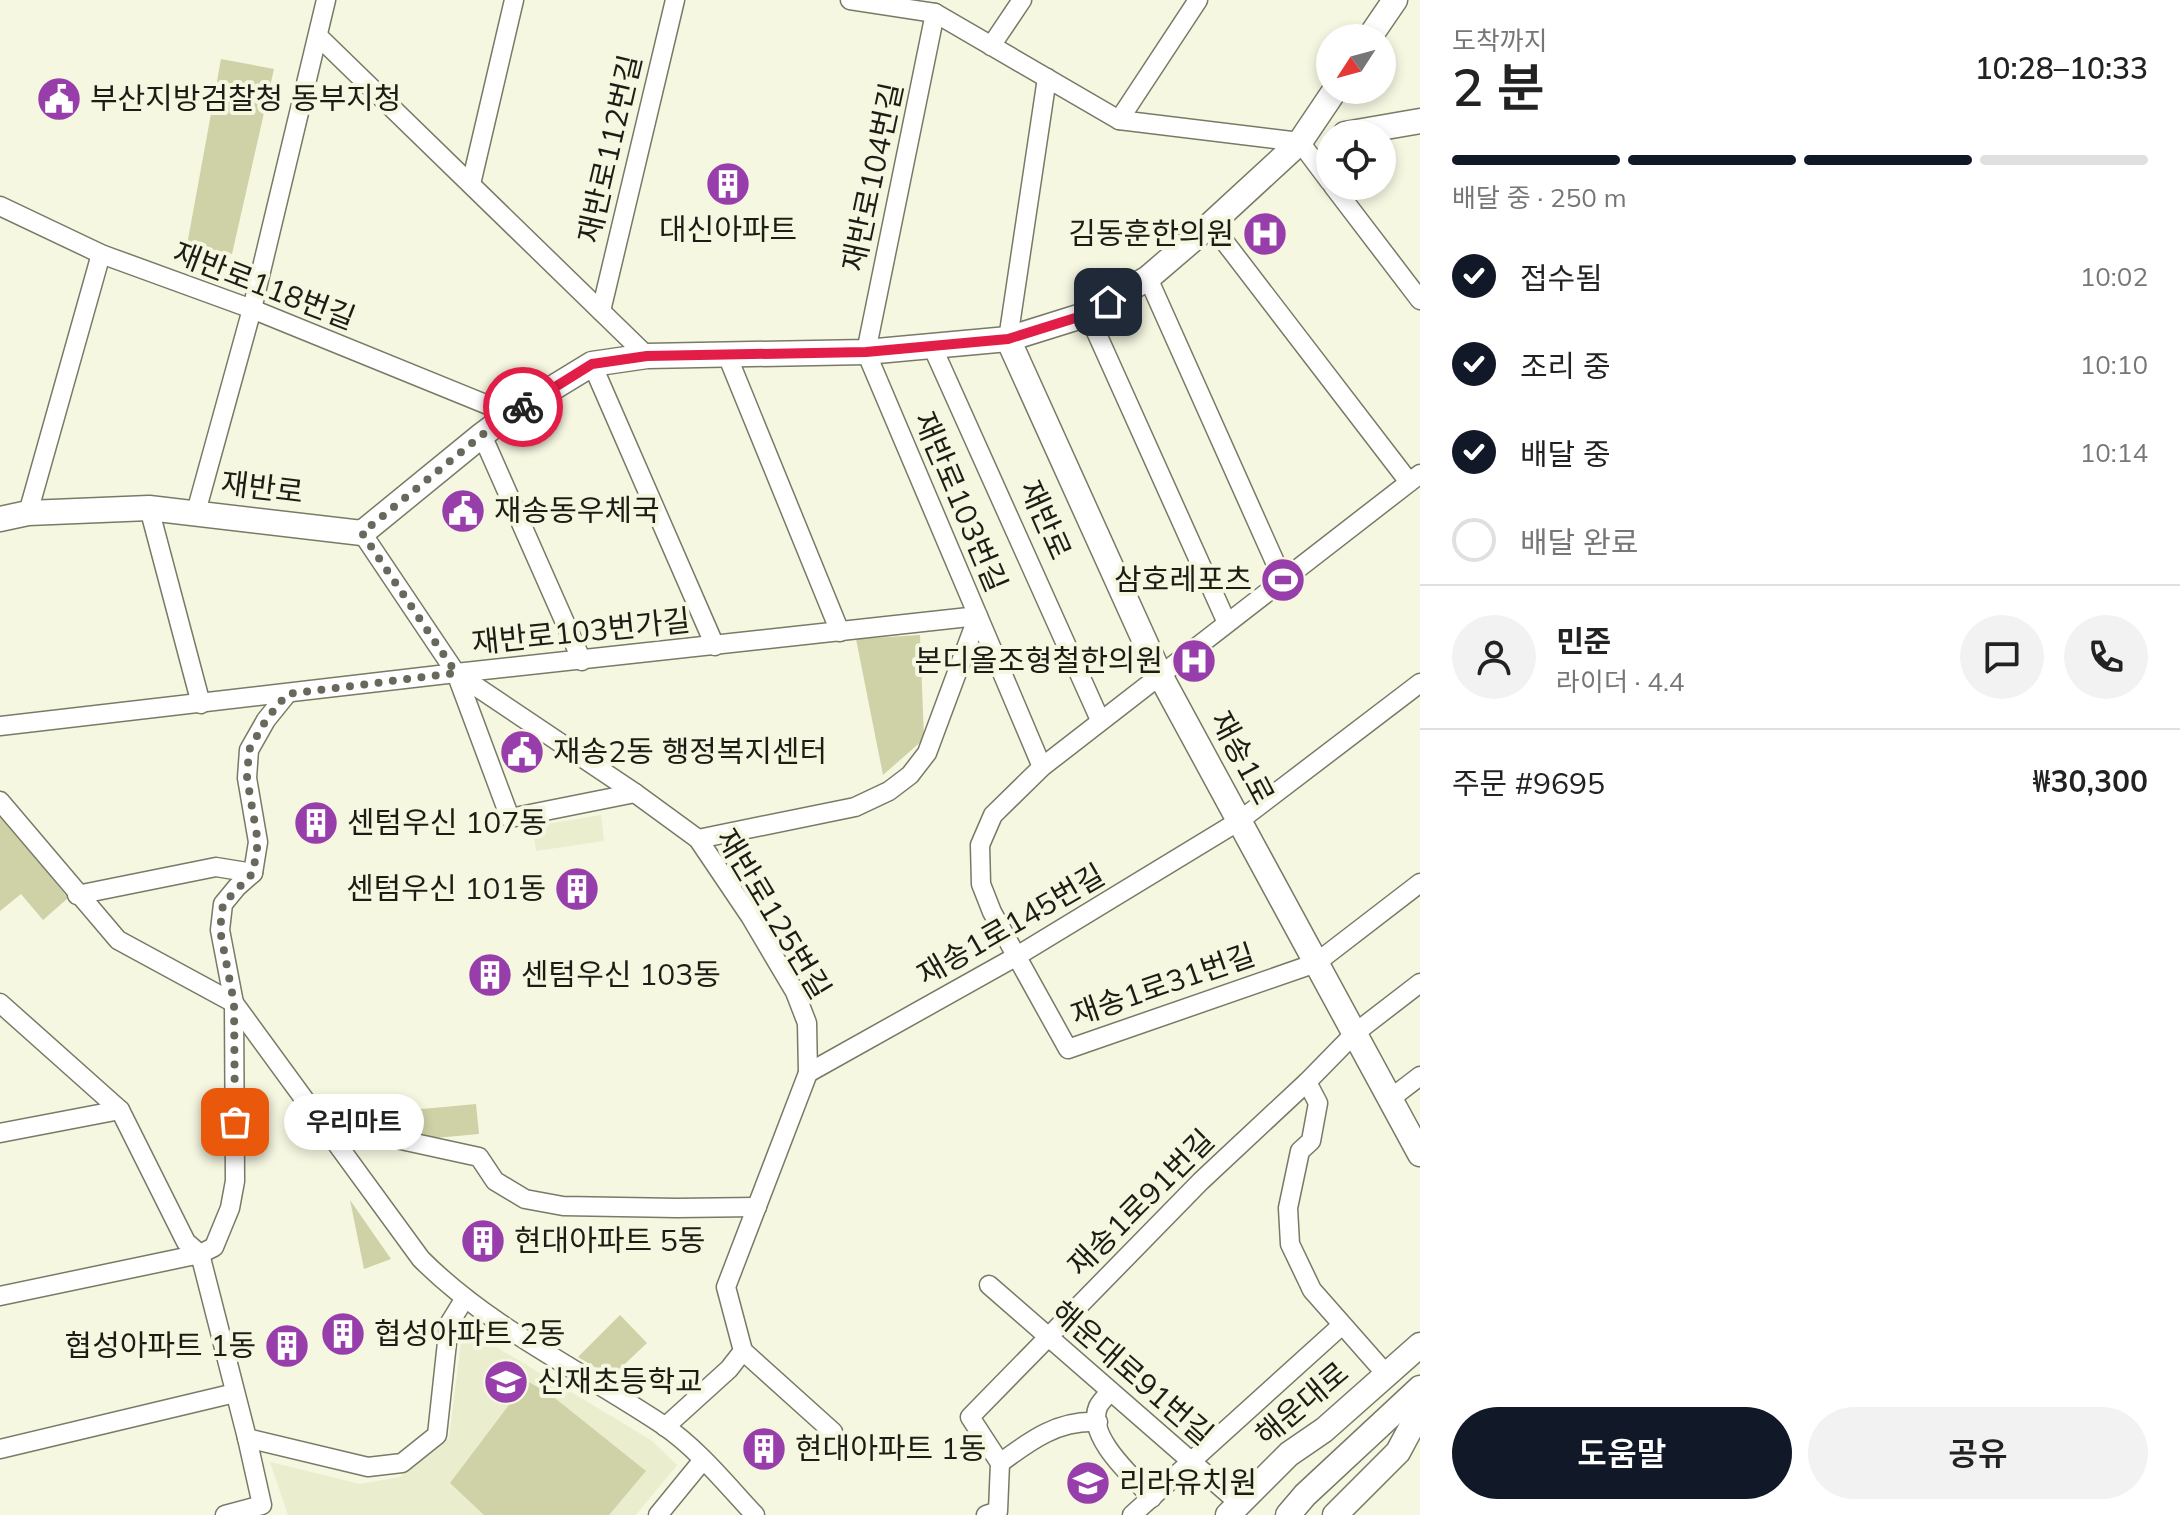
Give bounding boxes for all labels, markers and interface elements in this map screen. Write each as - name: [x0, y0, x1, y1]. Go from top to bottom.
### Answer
- north arrow: [1316, 24, 1396, 104]
- map controls: [1316, 24, 1396, 200]
- text: 도착까지: [1452, 24, 1548, 57]
- text: 10:28–10:33: [1975, 49, 2148, 87]
- street label: 재반로112번길: [569, 51, 649, 247]
- text: 2 분: [1452, 54, 1545, 119]
- public building icon: 부산지방검찰청 동부지청: [35, 75, 83, 123]
- place label: 부산지방검찰청 동부지청: [90, 79, 401, 117]
- street label: 재반로104번길: [833, 79, 911, 275]
- button: locate: [1316, 120, 1396, 200]
- building icon: 대신아파트: [704, 160, 752, 208]
- text: 배달 중 · 250 m: [1452, 181, 1627, 214]
- place label: 대신아파트: [659, 210, 797, 248]
- hospital icon: 김동훈한의원: [1241, 210, 1289, 258]
- place label: 김동훈한의원: [1068, 214, 1234, 252]
- street label: 재반로118번길: [168, 233, 361, 337]
- icon: check: [1452, 254, 1496, 298]
- text: 접수됨: [1520, 259, 1603, 297]
- text: 10:02: [2080, 260, 2148, 293]
- pin: [1074, 268, 1142, 336]
- icon: home: [1086, 280, 1130, 324]
- icon: check: [1452, 342, 1496, 386]
- text: 조리 중: [1520, 347, 1611, 385]
- text: 10:10: [2080, 348, 2148, 381]
- courier: [483, 367, 563, 447]
- icon: bike: [501, 385, 545, 429]
- street label: 재반로103번길: [906, 406, 1016, 597]
- icon: check: [1452, 430, 1496, 474]
- text: 배달 중: [1520, 435, 1611, 473]
- text: 10:14: [2080, 436, 2148, 469]
- street label: 재반로: [219, 463, 306, 511]
- street label: 재반로: [1012, 474, 1080, 565]
- public building icon: 재송동우체국: [439, 487, 487, 535]
- place label: 재송동우체국: [494, 491, 660, 529]
- text: 배달 완료: [1520, 523, 1638, 561]
- sports icon: 삼호레포츠: [1259, 556, 1307, 604]
- place label: 삼호레포츠: [1114, 560, 1252, 598]
- street label: 재반로103번가길: [470, 601, 692, 661]
- button: person: [1452, 615, 1536, 699]
- button: chat: [1960, 615, 2044, 699]
- button: phone: [2064, 615, 2148, 699]
- text: 민준: [1556, 622, 1611, 660]
- hospital icon: 본디올조형철한의원: [1170, 637, 1218, 685]
- place label: 본디올조형철한의원: [915, 641, 1163, 679]
- text: 라이더 · 4.4: [1556, 665, 1684, 698]
- street label: 재송1로: [1202, 704, 1283, 811]
- public building icon: 재송2동 행정복지센터: [498, 728, 546, 776]
- place label: 재송2동 행정복지센터: [553, 732, 827, 770]
- text: ₩30,300: [2033, 762, 2148, 800]
- text: 주문 #9695: [1452, 764, 1605, 802]
- building icon: 센텀우신 107동: [292, 799, 340, 847]
- place label: 센텀우신 107동: [347, 803, 547, 841]
- street label: 재반로125번길: [708, 821, 840, 1006]
- street label: 재송1로145번길: [910, 855, 1111, 993]
- building icon: 센텀우신 101동: [553, 865, 601, 913]
- place label: 센텀우신 101동: [346, 869, 546, 907]
- street label: 재송1로31번길: [1066, 935, 1260, 1033]
- building icon: 센텀우신 103동: [466, 951, 514, 999]
- place label: 센텀우신 103동: [521, 955, 721, 993]
- pin: [201, 1088, 269, 1156]
- callout: 우리마트: [283, 1094, 423, 1150]
- icon: bag: [213, 1100, 257, 1144]
- text: 우리마트: [306, 1105, 402, 1138]
- street label: 재송1로91번길: [1059, 1121, 1222, 1284]
- building icon: 현대아파트 5동: [459, 1217, 507, 1265]
- place label: 현대아파트 5동: [514, 1221, 705, 1259]
- street label: 해운대로91번길: [1044, 1292, 1221, 1453]
- building icon: 협성아파트 2동: [319, 1310, 367, 1358]
- place label: 협성아파트 2동: [374, 1314, 565, 1352]
- building icon: 협성아파트 1동: [263, 1322, 311, 1370]
- place label: 협성아파트 1동: [65, 1326, 256, 1364]
- street label: 해운대로: [1247, 1353, 1356, 1453]
- school or university icon: 신재초등학교: [482, 1358, 530, 1406]
- place label: 신재초등학교: [537, 1362, 703, 1400]
- button: 도움말: [1452, 1407, 1792, 1499]
- button: 공유: [1808, 1407, 2148, 1499]
- building icon: 현대아파트 1동: [740, 1425, 788, 1473]
- place label: 현대아파트 1동: [795, 1429, 986, 1467]
- school or university icon: 리라유치원: [1064, 1459, 1112, 1507]
- place label: 리라유치원: [1119, 1463, 1257, 1501]

